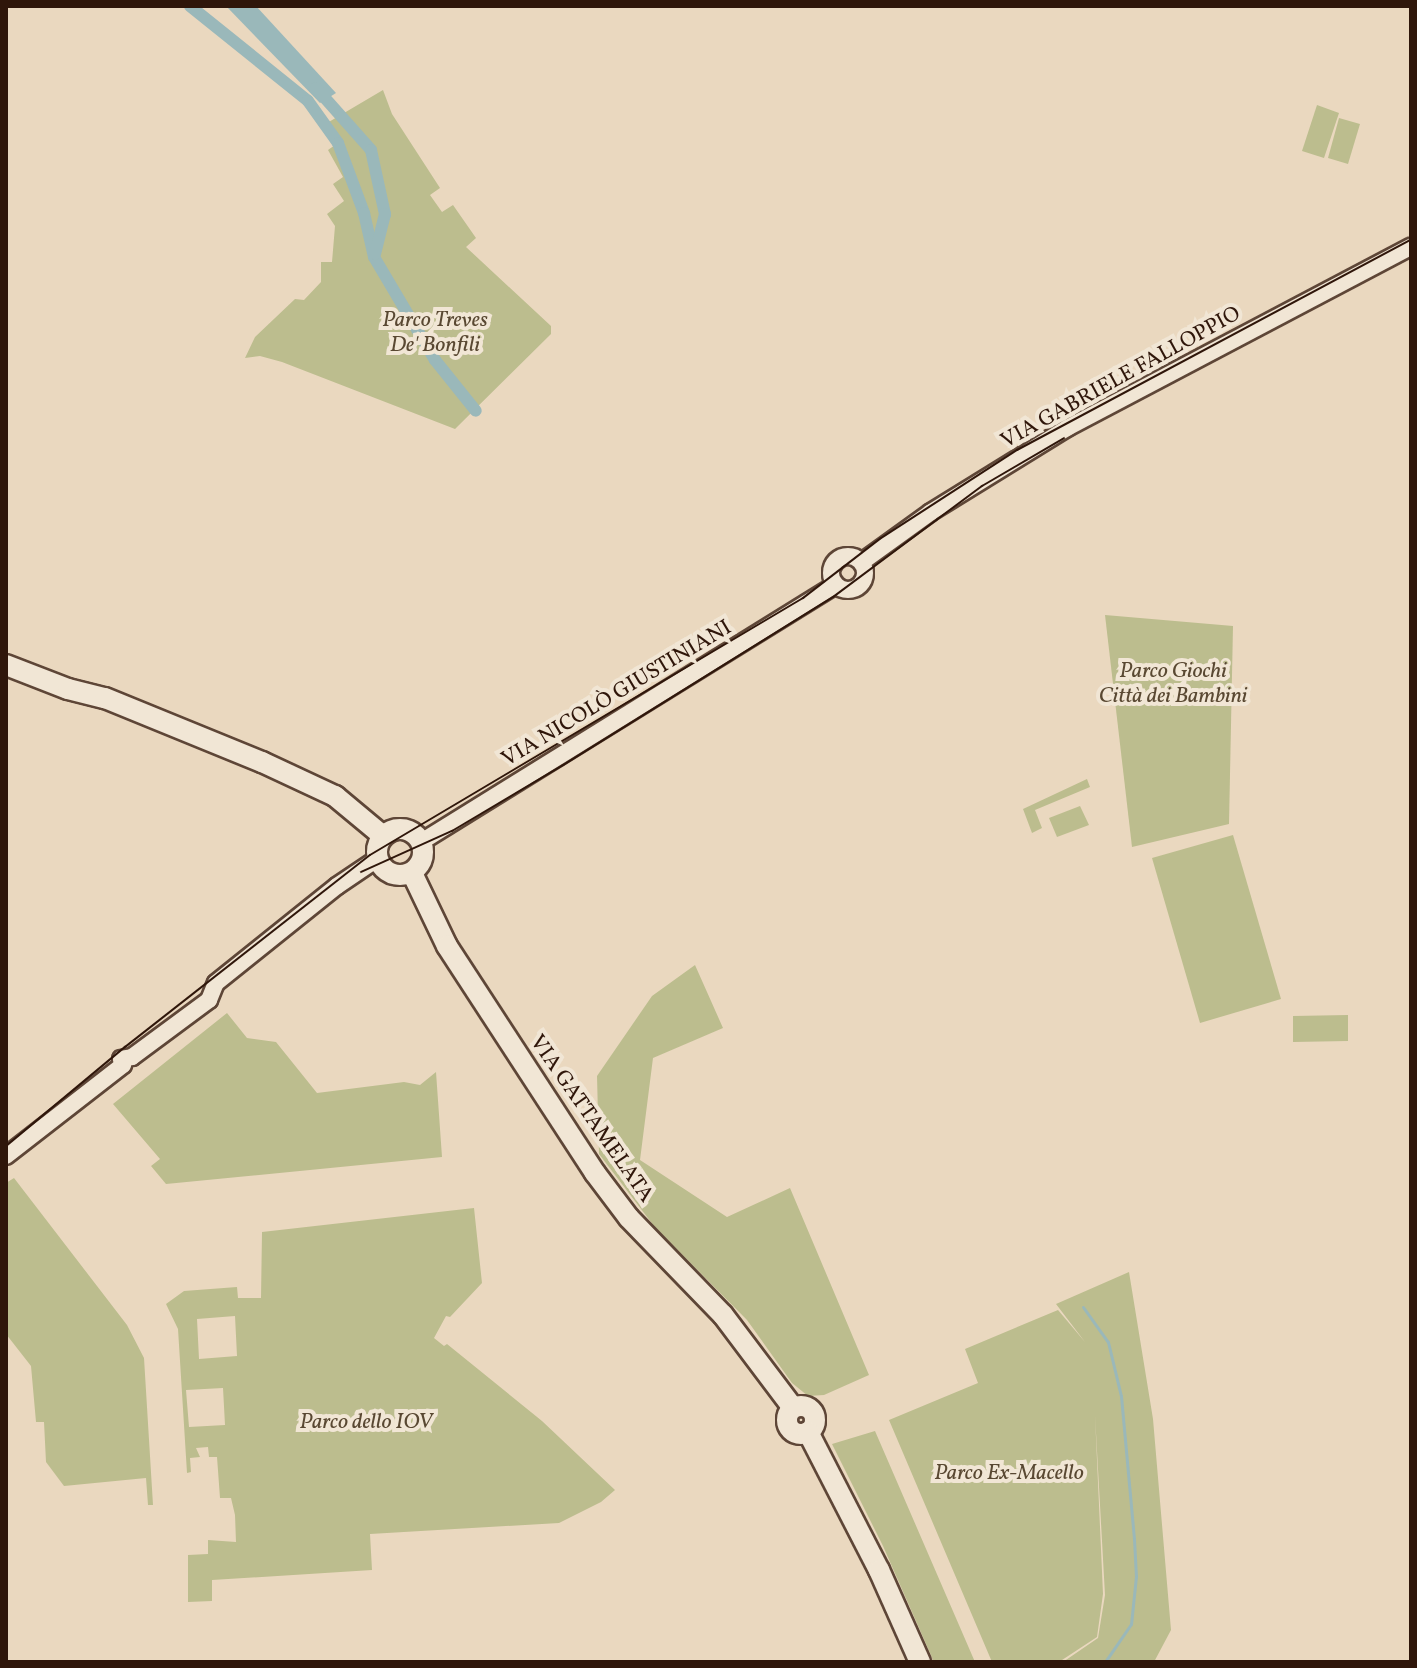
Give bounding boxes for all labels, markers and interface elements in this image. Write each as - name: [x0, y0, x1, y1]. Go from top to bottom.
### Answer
- street label: VIA GABRIELE FALLOPPIO: [997, 301, 1245, 455]
- park label: Parco Treves De' Bonfili: [382, 307, 488, 358]
- street label: VIA NICOLÒ GIUSTINIANI: [497, 615, 737, 773]
- park label: Parco Giochi Città dei Bambini: [1099, 658, 1247, 710]
- street label: VIA GATTAMELATA: [523, 1030, 659, 1208]
- park label: Parco dello IOV: [299, 1410, 433, 1436]
- park label: Parco Ex-Macello: [934, 1461, 1084, 1487]

